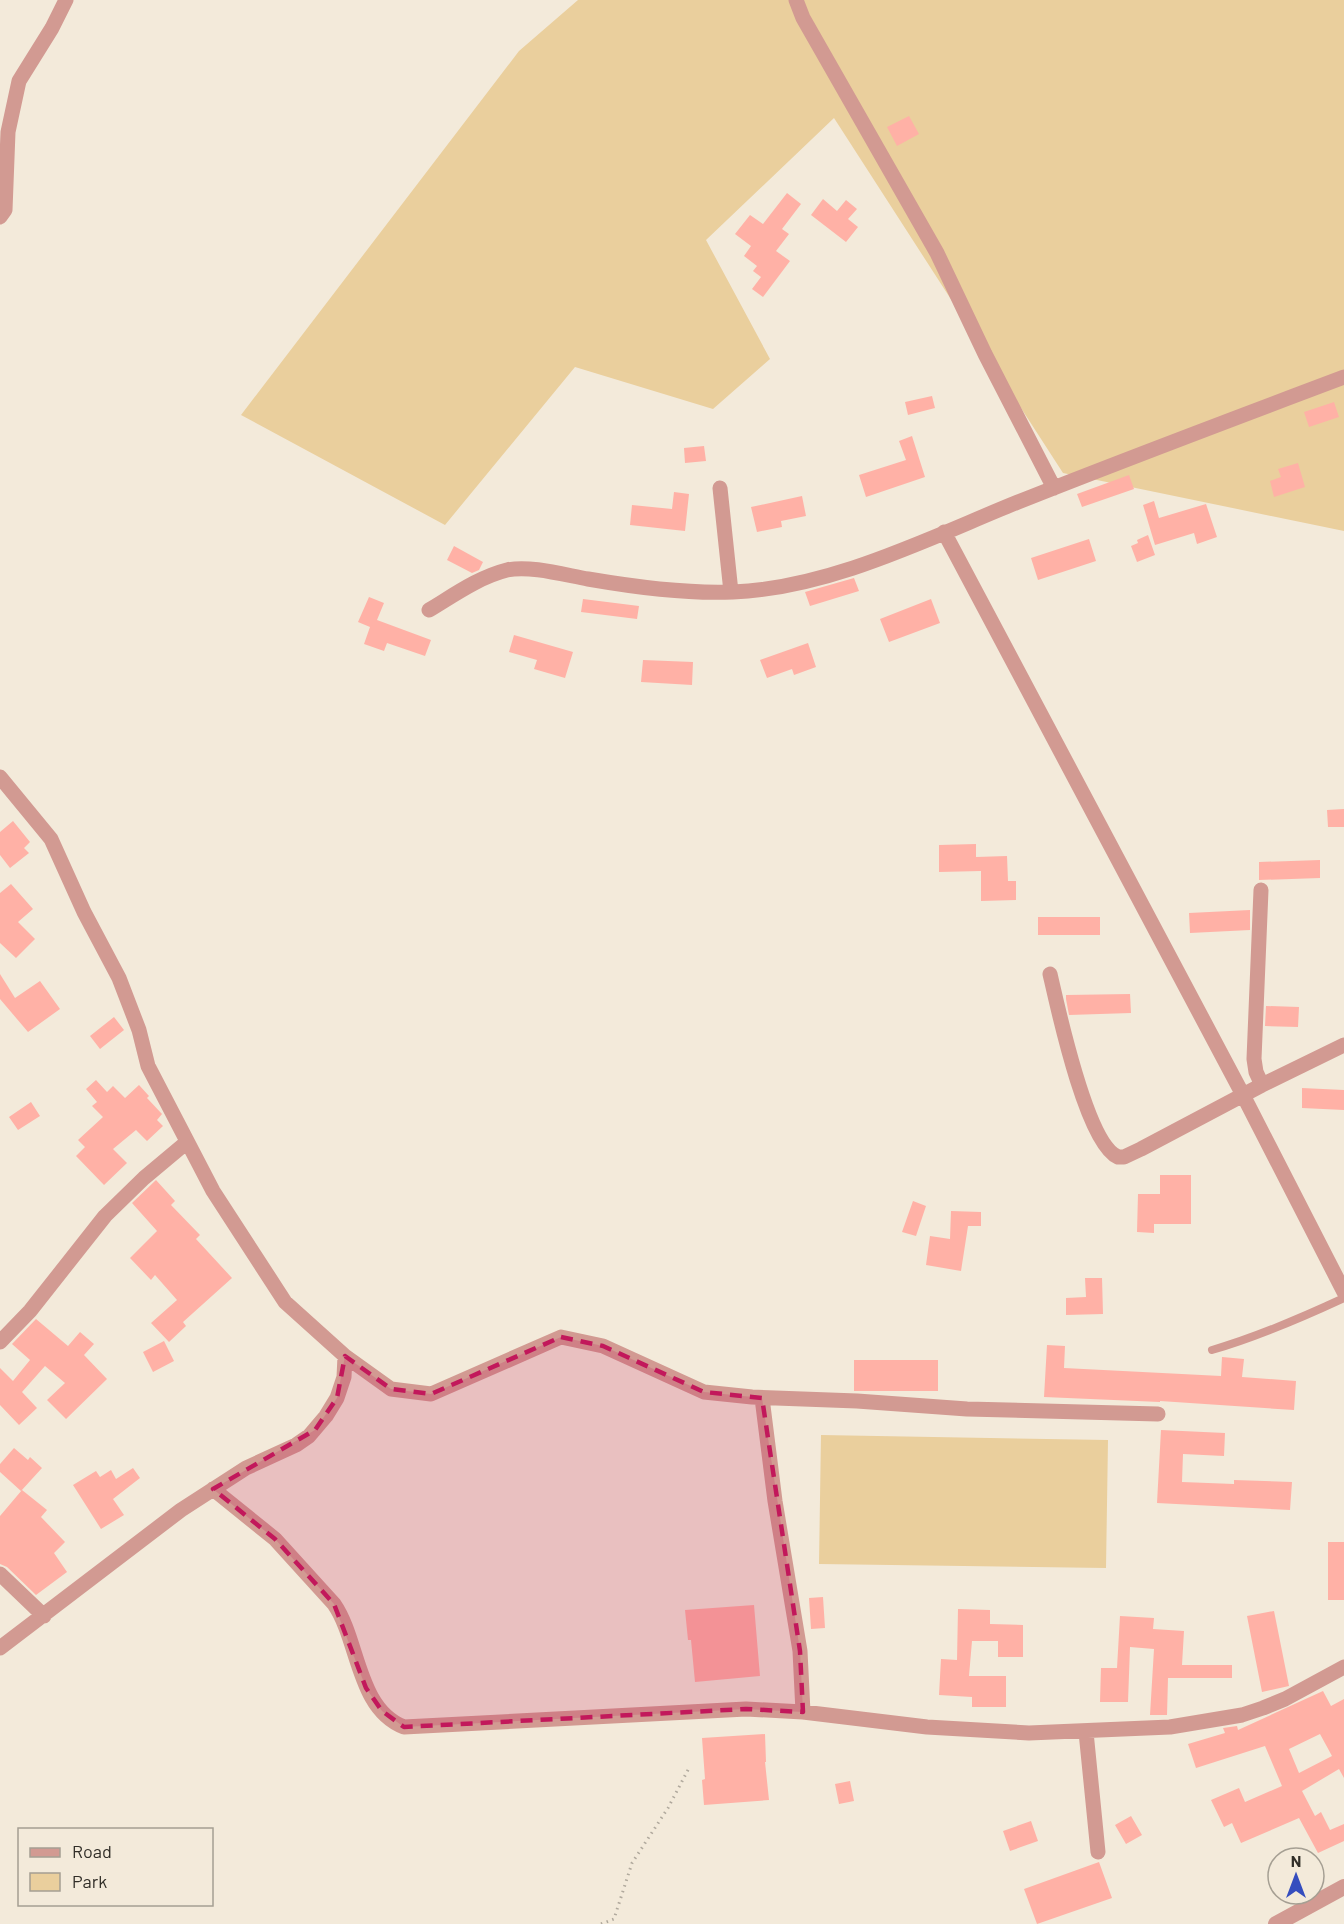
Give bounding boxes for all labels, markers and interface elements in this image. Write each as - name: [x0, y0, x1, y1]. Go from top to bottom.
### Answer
- legend: [18, 1828, 213, 1906]
- text: Road: [72, 1840, 112, 1862]
- north arrow: [1266, 1846, 1326, 1906]
- text: N: [1291, 1851, 1301, 1870]
- text: Park: [72, 1870, 107, 1892]

